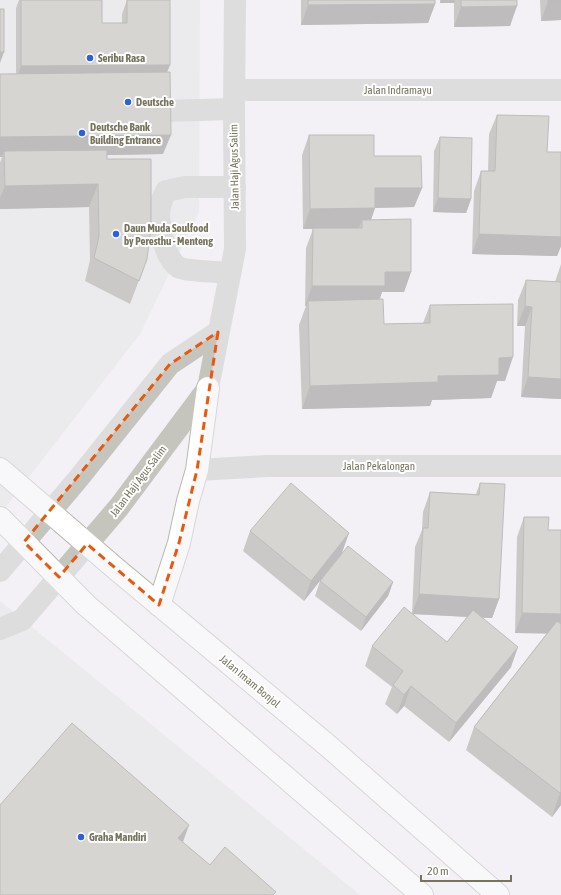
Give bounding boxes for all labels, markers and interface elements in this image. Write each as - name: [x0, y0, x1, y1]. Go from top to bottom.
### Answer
- place label: Seribu Rasa: [98, 52, 145, 64]
- marker: Seribu Rasa: [85, 53, 95, 63]
- street label: Jalan Indramayu: [364, 84, 432, 96]
- place label: Deutsche: [136, 96, 174, 108]
- marker: Deutsche: [123, 97, 133, 107]
- place label: Deutsche Bank Building Entrance: [90, 121, 161, 146]
- street label: Jalan Haji Agus Salim: [227, 124, 241, 210]
- marker: Deutsche Bank Building Entrance: [77, 128, 87, 138]
- place label: Daun Muda Soulfood by Peresthu - Menteng: [124, 222, 213, 247]
- marker: Daun Muda Soulfood by Peresthu - Menteng: [111, 229, 121, 239]
- street label: Jalan Haji Agus Salim: [107, 443, 169, 519]
- street label: Jalan Pekalongan: [343, 460, 415, 472]
- street label: Jalan Imam Bonjol: [217, 652, 283, 710]
- place label: Graha Mandiri: [89, 831, 147, 843]
- marker: Graha Mandiri: [76, 832, 86, 842]
- scale bar: [421, 857, 511, 883]
- text: 20 m: [427, 864, 449, 878]

